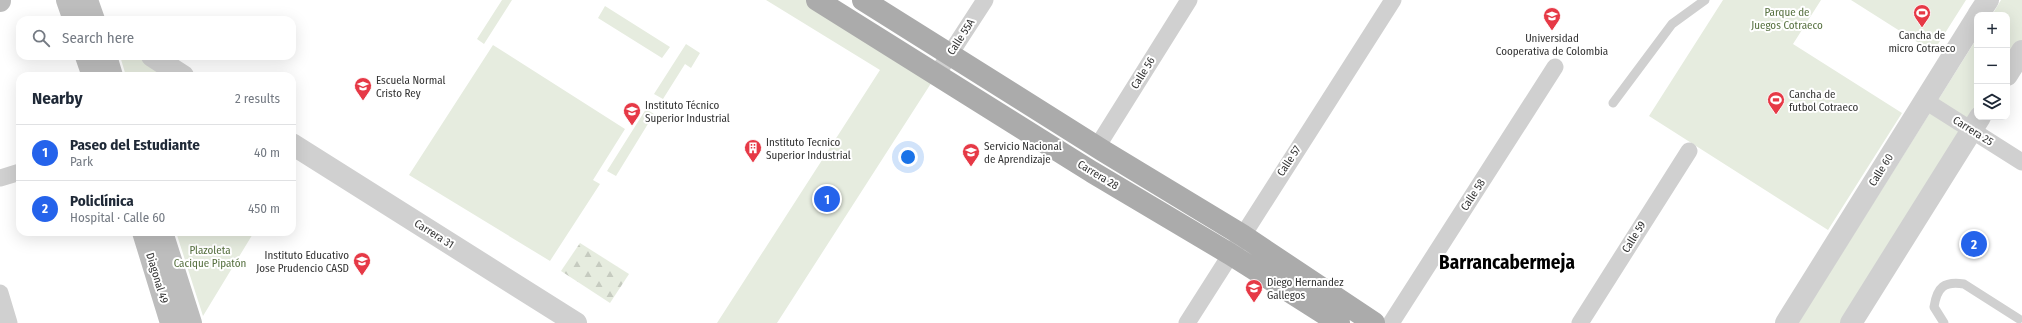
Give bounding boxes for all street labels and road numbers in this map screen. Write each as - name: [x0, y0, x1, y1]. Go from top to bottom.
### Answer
- street label: Calle 55A: [945, 16, 978, 57]
- street label: Calle 56: [1128, 54, 1158, 91]
- street label: Carrera 25: [1950, 114, 1996, 148]
- street label: Calle 57: [1274, 143, 1304, 179]
- street label: Calle 60: [1866, 151, 1896, 189]
- street label: Carrera 28: [1075, 158, 1121, 193]
- street label: Calle 58: [1458, 176, 1488, 213]
- street label: Carrera 31: [412, 217, 456, 251]
- street label: Calle 59: [1619, 219, 1649, 255]
- street label: Diagonal 49: [143, 251, 171, 305]

